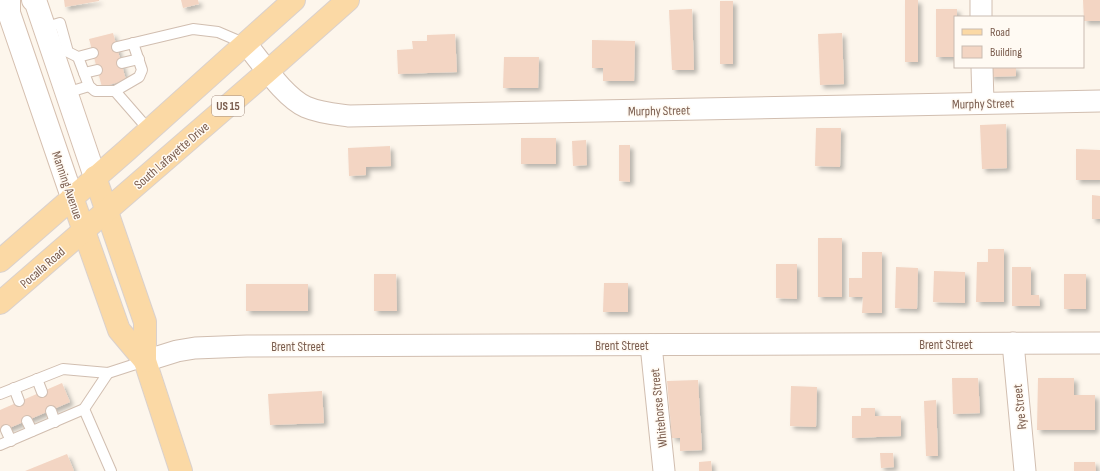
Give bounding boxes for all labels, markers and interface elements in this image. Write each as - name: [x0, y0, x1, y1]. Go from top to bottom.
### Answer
- legend: [954, 16, 1084, 68]
- text: Road: [990, 25, 1010, 40]
- text: Building: [990, 45, 1022, 60]
- street label: Murphy Street: [952, 95, 1014, 113]
- road number: US 15: [212, 96, 244, 116]
- street label: Murphy Street: [628, 102, 690, 120]
- street label: South Lafayette Drive: [131, 119, 212, 193]
- street label: Manning Avenue: [48, 149, 86, 221]
- street label: Pocalla Road: [17, 244, 68, 292]
- street label: Brent Street: [919, 337, 973, 353]
- street label: Brent Street: [595, 338, 649, 354]
- street label: Brent Street: [271, 339, 325, 355]
- street label: Whitehorse Street: [647, 368, 671, 448]
- street label: Rye Street: [1010, 383, 1030, 430]

